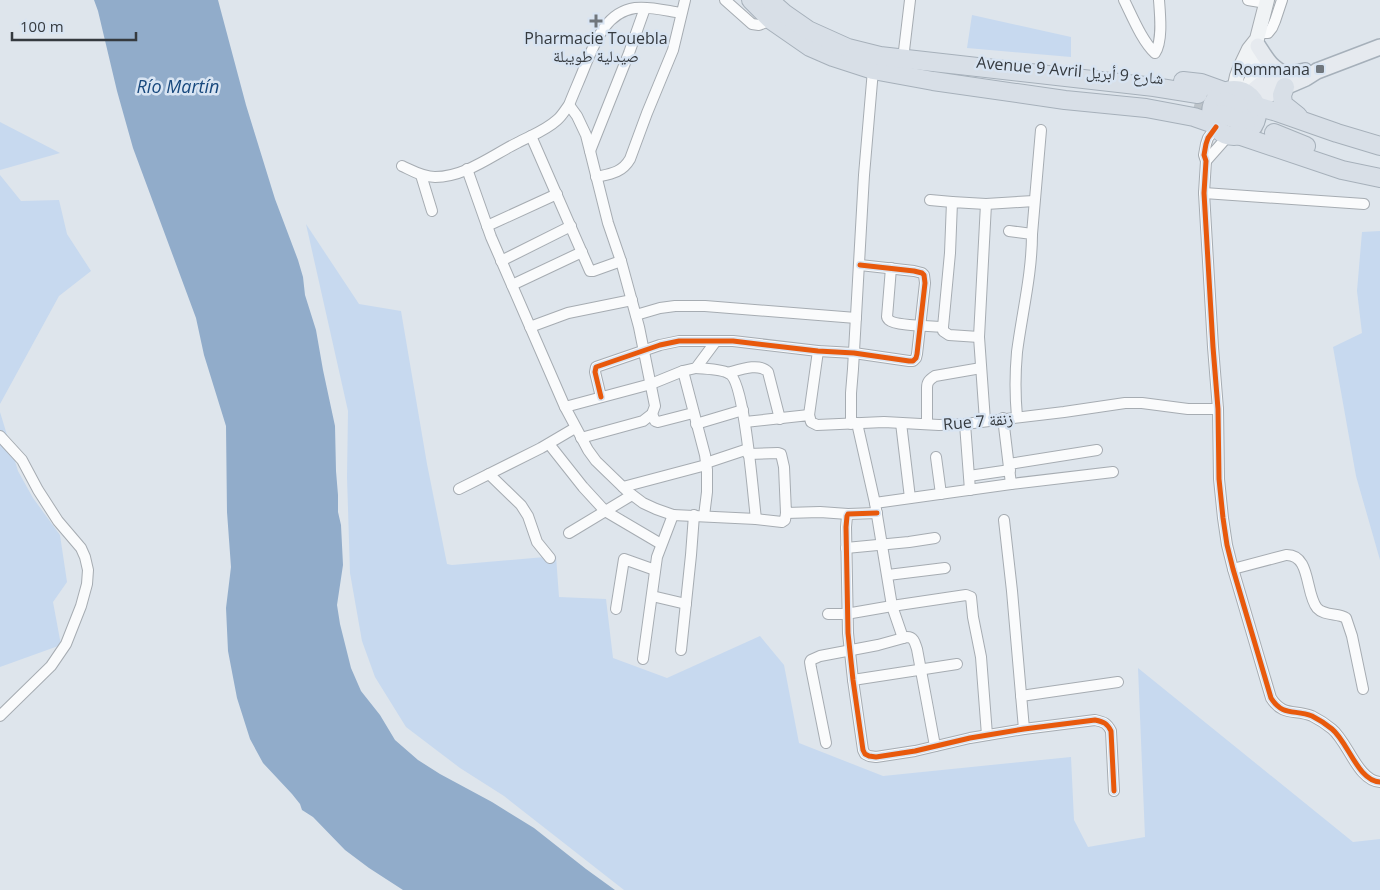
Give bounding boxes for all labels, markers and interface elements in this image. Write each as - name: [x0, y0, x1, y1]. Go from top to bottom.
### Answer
- scale bar: [12, 10, 136, 42]
- marker: Pharmacie Touebla صيدلية طويبلة: [590, 15, 602, 27]
- text: 100 m: [20, 16, 64, 36]
- place label: Pharmacie Touebla صيدلية طويبلة: [524, 27, 668, 67]
- street label: Avenue 9 Avril شارع 9 أبريل: [976, 51, 1164, 89]
- place label: Rommana: [1233, 58, 1310, 80]
- marker: Rommana: [1314, 63, 1326, 75]
- water label: Río Martín: [137, 74, 219, 98]
- street label: Rue 7 زنقة: [942, 407, 1014, 435]

